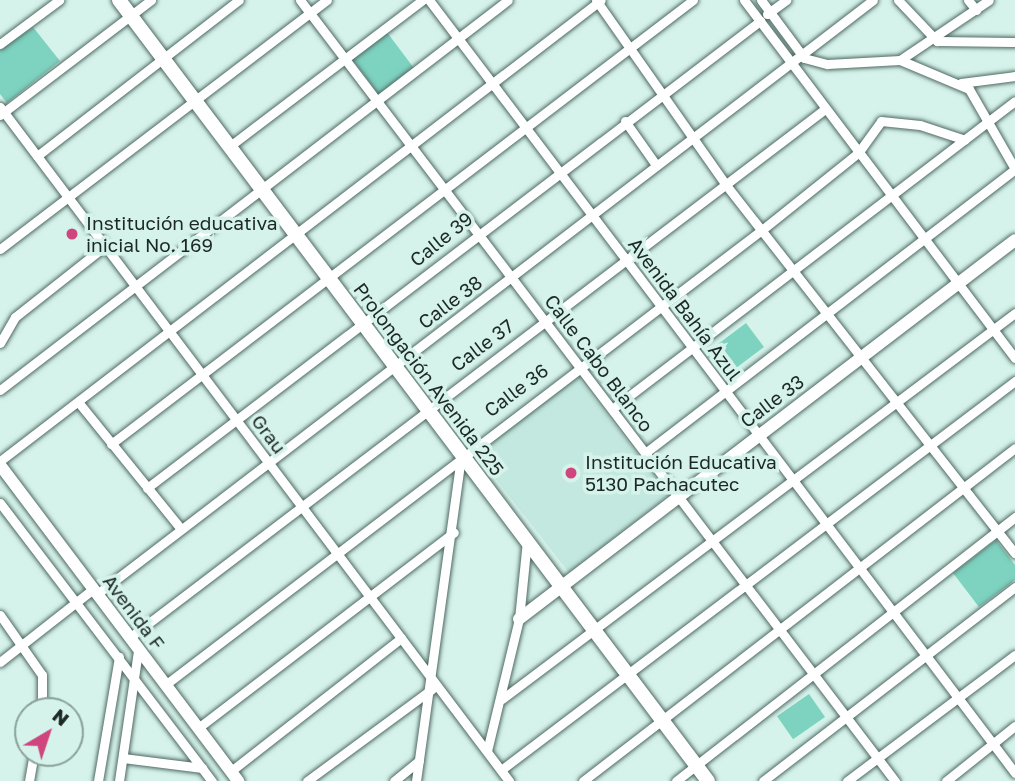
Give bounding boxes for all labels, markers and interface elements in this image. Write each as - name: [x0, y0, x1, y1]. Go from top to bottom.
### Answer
- street label: Calle 39: [405, 207, 477, 271]
- place label: Institución educativa inicial No. 169: [86, 212, 277, 256]
- marker: Institución educativa inicial No. 169: [64, 226, 80, 242]
- street label: Avenida Bahía Azul: [624, 233, 746, 385]
- street label: Calle 38: [414, 271, 486, 333]
- street label: Prolongación Avenida 225: [349, 278, 509, 480]
- street label: Calle Cabo Blanco: [540, 290, 658, 436]
- street label: Calle 37: [446, 314, 518, 376]
- street label: Calle 36: [480, 359, 552, 421]
- street label: Calle 33: [736, 370, 808, 432]
- street label: Grau: [247, 410, 291, 458]
- place label: Institución Educativa 5130 Pachacutec: [585, 451, 777, 495]
- marker: Institución Educativa 5130 Pachacutec: [563, 465, 579, 481]
- street label: Avenida F: [98, 570, 170, 654]
- north arrow: [14, 697, 84, 767]
- text: N: [48, 703, 74, 730]

